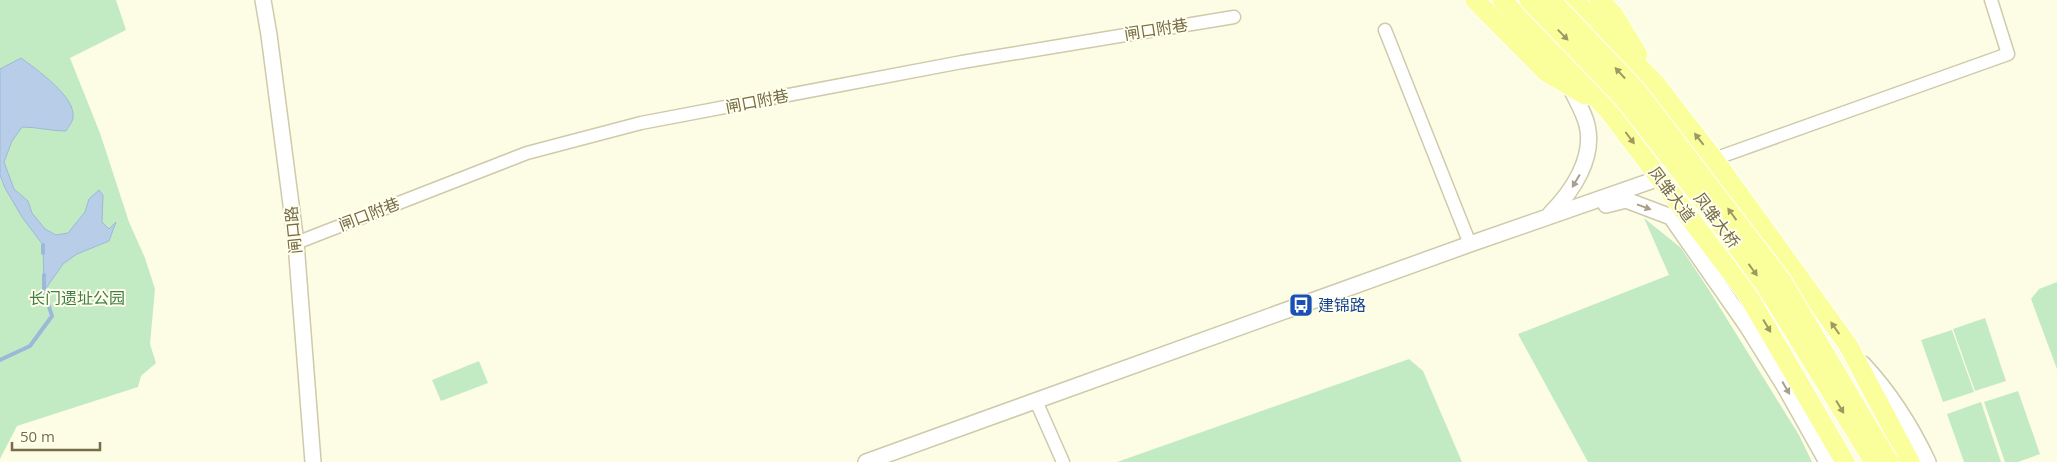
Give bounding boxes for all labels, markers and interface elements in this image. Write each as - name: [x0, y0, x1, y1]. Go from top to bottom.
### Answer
- street label: 闸口附巷: [1123, 13, 1189, 45]
- one-way arrow: [1557, 29, 1569, 41]
- one-way arrow: [1614, 68, 1626, 80]
- street label: 闸口附巷: [723, 84, 791, 118]
- one-way arrow: [1625, 131, 1635, 145]
- one-way arrow: [1694, 133, 1705, 146]
- street label: 凤雏大道: [1644, 162, 1700, 226]
- one-way arrow: [1572, 174, 1581, 188]
- street label: 凤雏大桥: [1689, 188, 1745, 252]
- street label: 闸口附巷: [335, 192, 403, 236]
- one-way arrow: [1637, 204, 1652, 211]
- street label: 闸口路: [280, 205, 306, 255]
- one-way arrow: [1727, 207, 1737, 221]
- one-way arrow: [1748, 263, 1758, 276]
- park label: 长门遗址公园: [29, 287, 125, 309]
- bus stop icon: 建锦路: [1288, 292, 1314, 318]
- place label: 建锦路: [1318, 294, 1366, 316]
- one-way arrow: [1762, 320, 1771, 333]
- one-way arrow: [1830, 321, 1840, 334]
- one-way arrow: [1782, 381, 1790, 396]
- one-way arrow: [1836, 400, 1845, 413]
- scale bar: [12, 420, 100, 452]
- text: 50 m: [20, 426, 55, 446]

